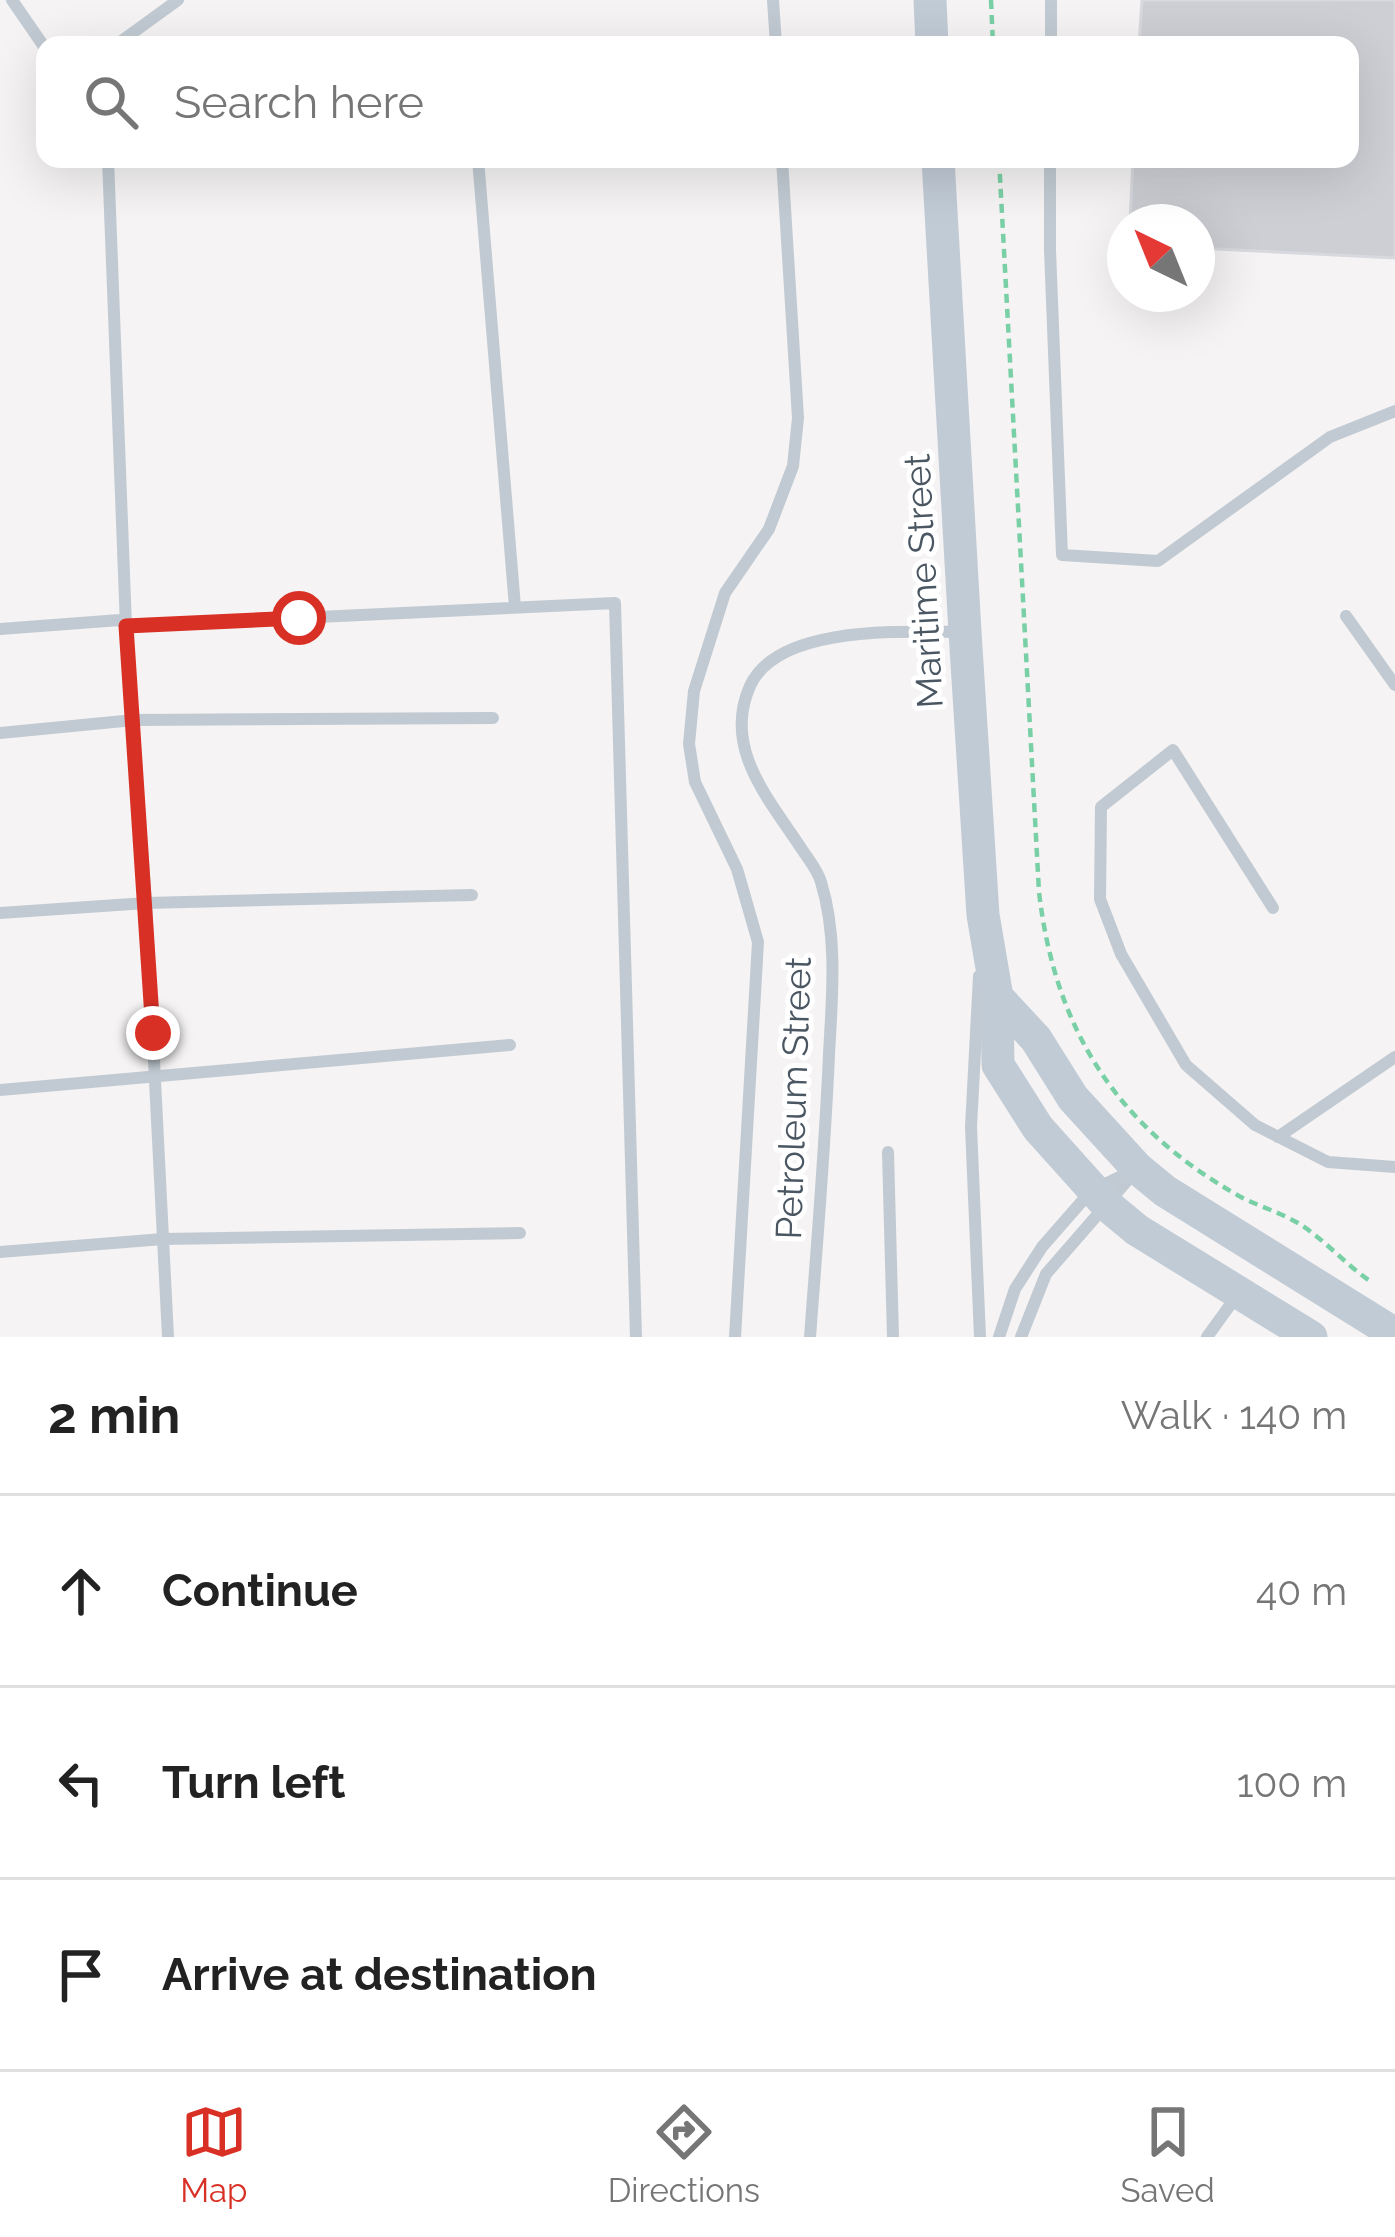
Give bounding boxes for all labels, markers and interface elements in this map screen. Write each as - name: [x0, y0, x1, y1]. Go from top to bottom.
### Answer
- search box: [36, 36, 1359, 168]
- icon: search: [78, 69, 144, 135]
- text: Search here: [174, 76, 424, 129]
- north arrow: [1107, 204, 1215, 312]
- street label: Maritime Street: [895, 453, 951, 709]
- route start: [272, 591, 326, 645]
- street label: Petroleum Street: [767, 956, 819, 1240]
- route end: [126, 1006, 180, 1060]
- text: 2 min: [48, 1385, 180, 1445]
- text: Walk · 140 m: [1121, 1392, 1347, 1438]
- icon: ahead: [48, 1558, 114, 1624]
- text: Continue: [162, 1564, 358, 1617]
- text: 40 m: [1256, 1568, 1347, 1614]
- icon: left: [48, 1750, 114, 1816]
- text: Turn left: [162, 1756, 345, 1809]
- text: 100 m: [1237, 1760, 1347, 1806]
- icon: arrive: [48, 1942, 114, 2008]
- text: Arrive at destination: [162, 1948, 597, 2001]
- tab: Map: [180, 2099, 247, 2210]
- tab: Directions: [608, 2099, 760, 2210]
- tab: Saved: [1120, 2099, 1215, 2210]

